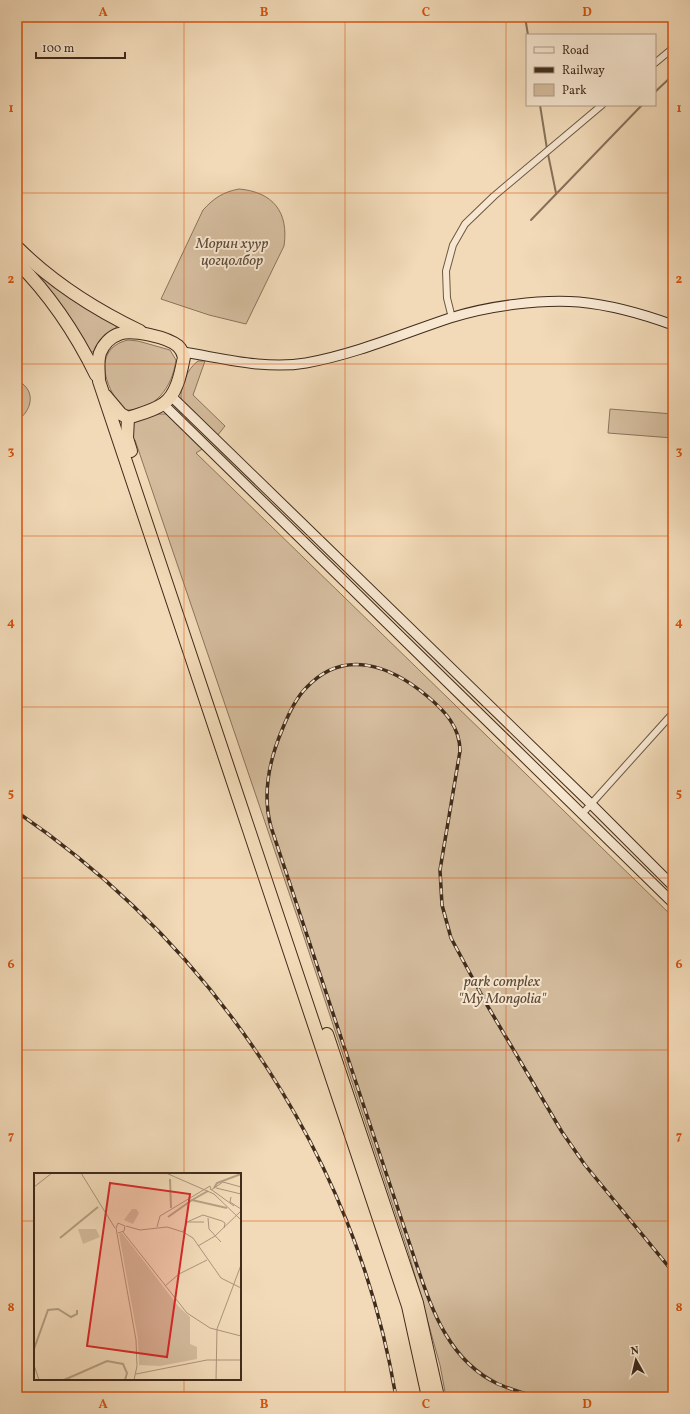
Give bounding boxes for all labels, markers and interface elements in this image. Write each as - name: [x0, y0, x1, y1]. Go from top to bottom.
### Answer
- text: A: [98, 4, 108, 22]
- text: B: [260, 4, 269, 22]
- text: C: [422, 4, 430, 22]
- text: D: [582, 4, 592, 22]
- scale bar: [36, 34, 125, 60]
- legend: [526, 34, 656, 106]
- text: 100 m: [42, 41, 75, 57]
- text: Road: [562, 43, 589, 59]
- text: Railway: [562, 63, 605, 79]
- text: Park: [562, 83, 587, 99]
- text: 1: [8, 100, 14, 118]
- text: 1: [676, 100, 682, 118]
- park label: Морин хуур цогцолбор: [195, 234, 268, 272]
- text: 2: [8, 271, 15, 289]
- text: 2: [676, 271, 683, 289]
- text: 3: [8, 443, 15, 461]
- text: 3: [676, 443, 683, 461]
- text: 4: [7, 614, 15, 632]
- text: 4: [675, 614, 683, 632]
- text: 5: [8, 785, 14, 803]
- text: 5: [676, 785, 682, 803]
- text: 6: [7, 956, 15, 974]
- text: 6: [675, 956, 683, 974]
- park label: park complex "My Mongolia": [458, 972, 547, 1010]
- text: 7: [8, 1128, 14, 1146]
- text: 7: [676, 1128, 682, 1146]
- inset map: [34, 1173, 241, 1380]
- text: 8: [7, 1299, 15, 1317]
- text: 8: [675, 1299, 683, 1317]
- north arrow: [616, 1340, 656, 1380]
- text: N: [630, 1344, 640, 1360]
- text: A: [98, 1396, 108, 1414]
- text: B: [260, 1396, 269, 1414]
- text: C: [422, 1396, 430, 1414]
- text: D: [582, 1396, 592, 1414]

